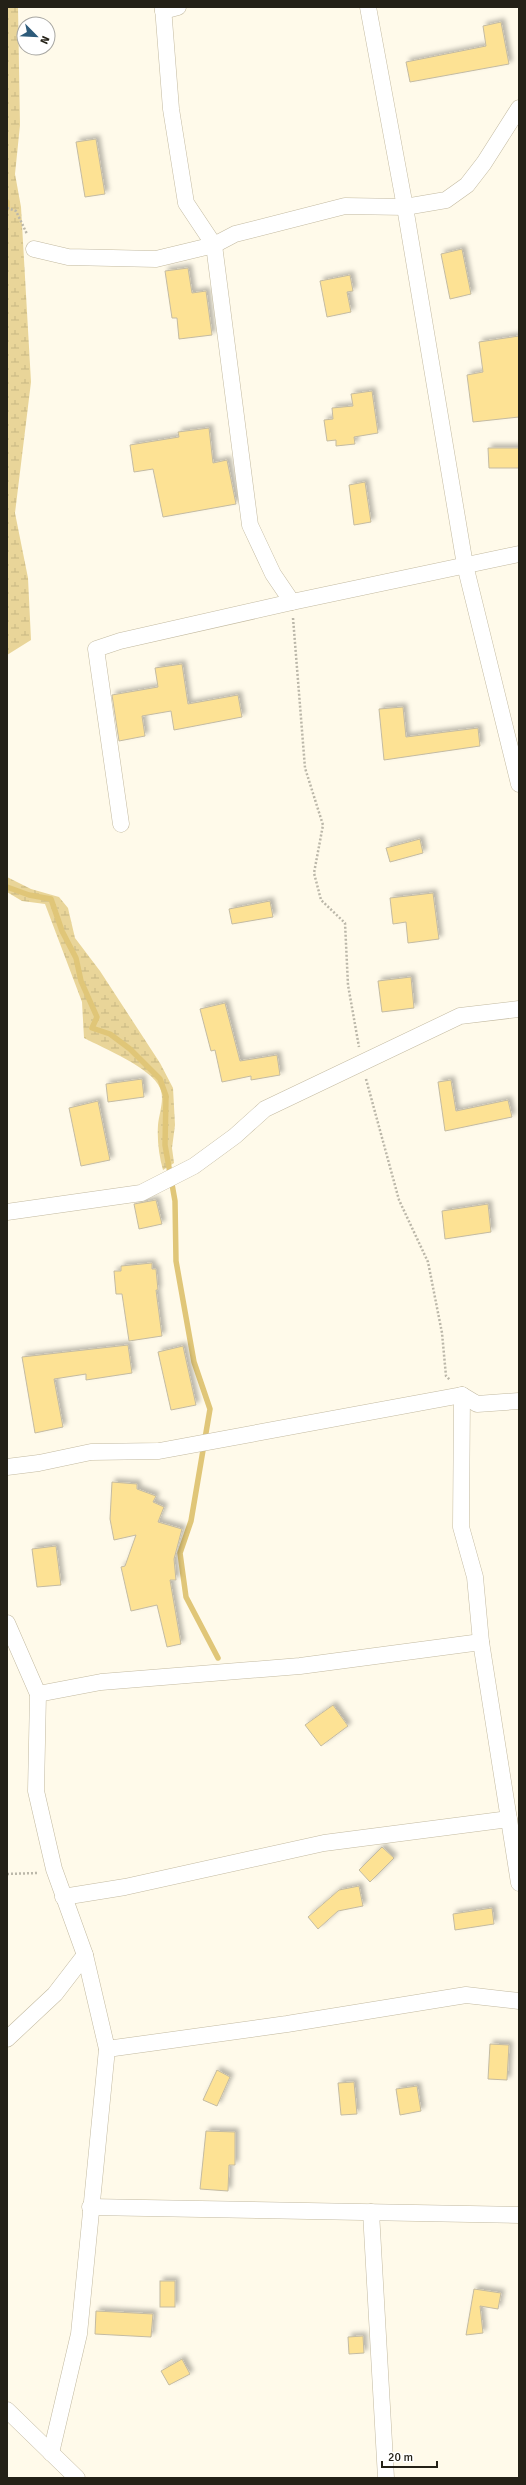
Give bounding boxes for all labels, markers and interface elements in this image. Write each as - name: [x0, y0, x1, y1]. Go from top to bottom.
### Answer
- north arrow: [16, 16, 56, 56]
- text: N: [37, 34, 52, 46]
- scale bar: [382, 2443, 437, 2469]
- text: 20 m: [388, 2450, 413, 2465]

